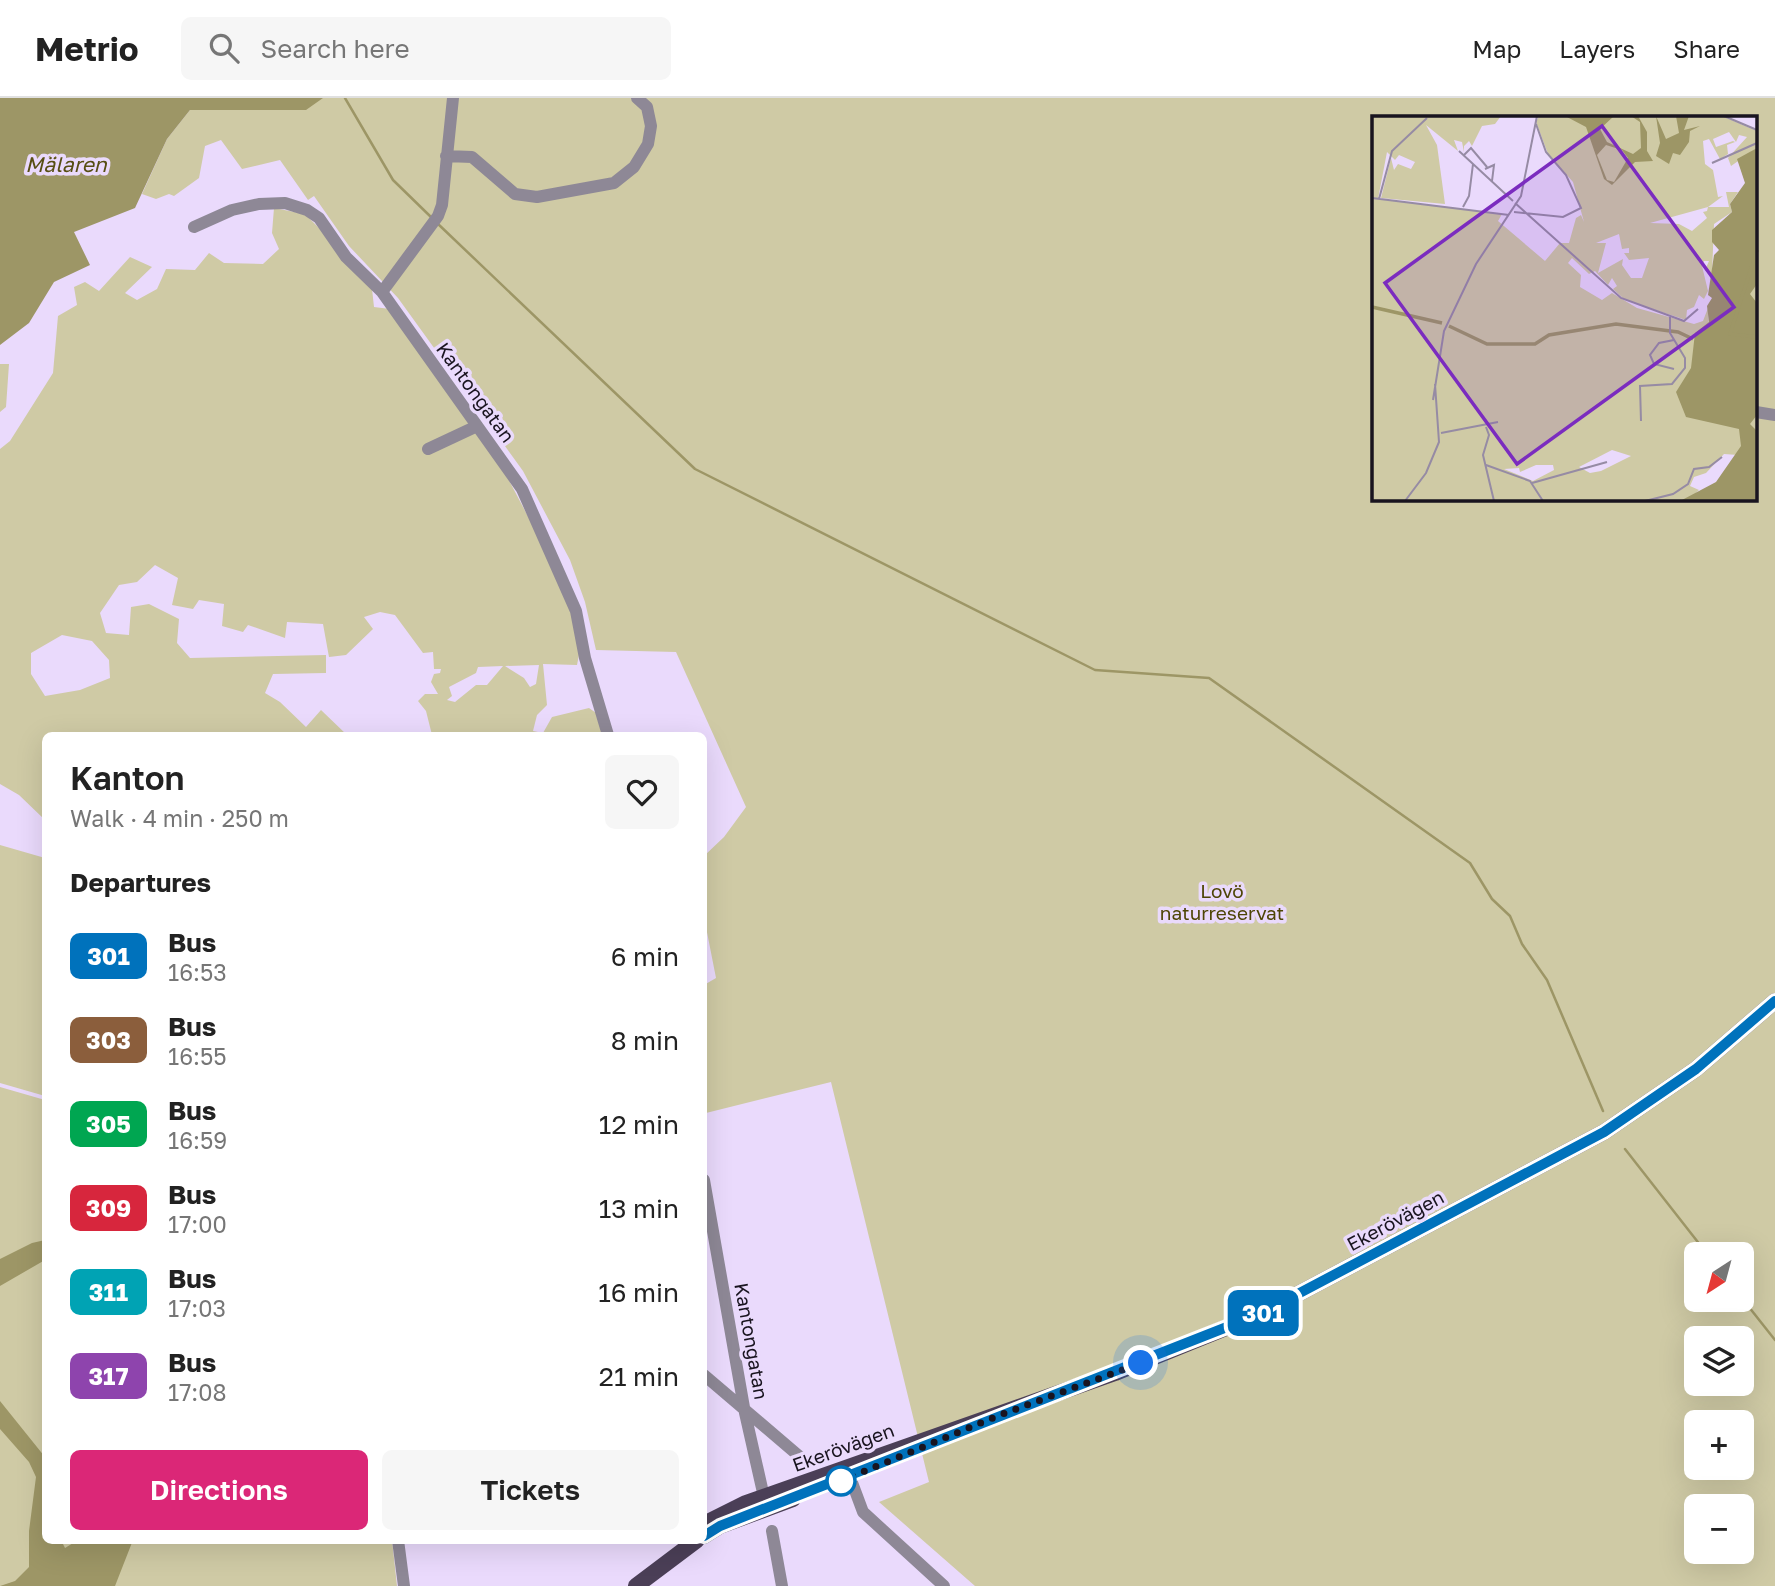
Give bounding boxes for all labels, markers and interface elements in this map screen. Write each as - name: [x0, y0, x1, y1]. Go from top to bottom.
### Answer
- search box: [181, 17, 671, 80]
- text: Metrio: [35, 29, 139, 68]
- icon: search: [205, 29, 243, 67]
- text: Search here: [261, 33, 410, 64]
- text: Map: [1472, 34, 1521, 63]
- text: Layers: [1559, 34, 1635, 63]
- text: Share: [1673, 34, 1740, 63]
- inset map: [1372, 116, 1758, 500]
- water label: Mälaren: [25, 151, 108, 177]
- street label: Kantongatan: [432, 337, 520, 447]
- button: heart: [605, 755, 679, 829]
- text: Kanton: [70, 758, 185, 797]
- text: Walk · 4 min · 250 m: [70, 804, 289, 832]
- text: Departures: [70, 867, 211, 898]
- park label: Lovö naturreservat: [1160, 879, 1284, 924]
- text: Bus: [168, 927, 216, 958]
- text: 301: [87, 941, 130, 970]
- text: 6 min: [611, 941, 679, 972]
- text: 16:53: [168, 958, 227, 986]
- text: Bus: [168, 1011, 216, 1042]
- text: 303: [86, 1025, 131, 1054]
- text: 8 min: [611, 1025, 679, 1056]
- text: 16:55: [168, 1042, 227, 1070]
- text: Bus: [168, 1095, 216, 1126]
- text: 305: [86, 1109, 131, 1138]
- text: 12 min: [599, 1109, 679, 1140]
- text: 16:59: [168, 1126, 227, 1154]
- text: Bus: [168, 1179, 216, 1210]
- street label: Ekerövägen: [1343, 1185, 1447, 1255]
- text: 309: [86, 1193, 131, 1222]
- text: 13 min: [599, 1193, 679, 1224]
- text: 17:00: [168, 1210, 227, 1238]
- north arrow: [1684, 1242, 1754, 1312]
- map controls: [1684, 1242, 1754, 1564]
- text: Bus: [168, 1263, 216, 1294]
- text: 311: [89, 1277, 128, 1306]
- text: 16 min: [598, 1277, 679, 1308]
- street label: Kantongatan: [730, 1281, 774, 1401]
- line badge: 301: [1223, 1290, 1303, 1336]
- text: 17:03: [168, 1294, 226, 1322]
- text: 301: [1242, 1298, 1284, 1327]
- button: layers: [1684, 1326, 1754, 1396]
- your location: [1123, 1345, 1158, 1380]
- text: Bus: [168, 1347, 216, 1378]
- text: 317: [88, 1361, 129, 1390]
- text: 21 min: [599, 1361, 679, 1392]
- text: 17:08: [168, 1378, 227, 1406]
- button: +: [1684, 1410, 1754, 1480]
- street label: Ekerövägen: [789, 1418, 897, 1476]
- button: Directions: [70, 1450, 368, 1530]
- button: Tickets: [382, 1450, 679, 1530]
- unlabelled marker: [826, 1466, 856, 1496]
- button: −: [1684, 1494, 1754, 1564]

